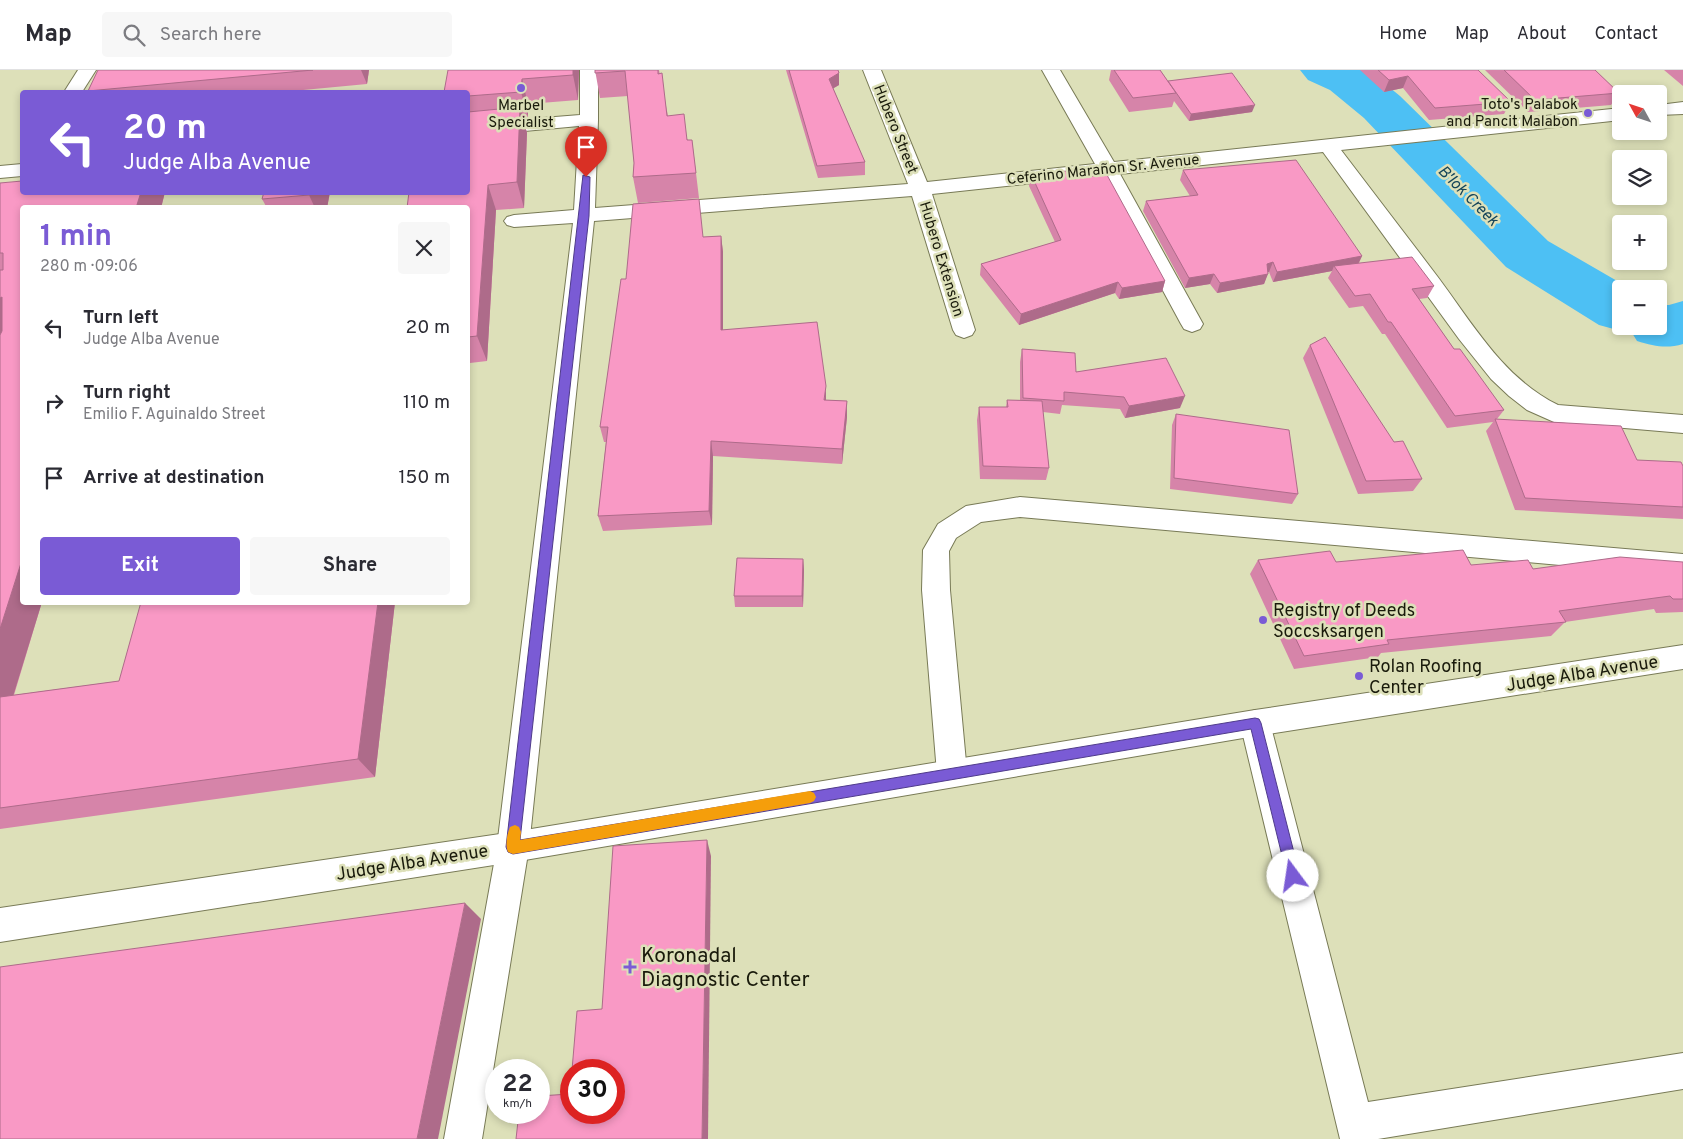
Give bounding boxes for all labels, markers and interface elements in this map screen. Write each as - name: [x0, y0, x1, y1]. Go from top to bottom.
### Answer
- search box: [102, 12, 452, 57]
- text: Map: [25, 20, 72, 50]
- icon: search: [120, 21, 148, 49]
- text: Search here: [160, 23, 261, 47]
- text: Home: [1379, 23, 1427, 46]
- text: Map: [1455, 23, 1489, 46]
- text: About: [1517, 23, 1566, 46]
- text: Contact: [1594, 23, 1658, 46]
- marker: Marbel Specialist: [515, 82, 527, 94]
- street label: Hubero Street: [868, 82, 921, 177]
- north arrow: [1612, 85, 1668, 140]
- map controls: [1612, 85, 1667, 335]
- place label: Toto's Palabok and Pancit Malabon: [1446, 96, 1578, 132]
- place label: Marbel Specialist: [488, 97, 554, 133]
- text: 20 m: [123, 107, 207, 151]
- marker: Toto's Palabok and Pancit Malabon: [1582, 107, 1594, 119]
- icon: left: [40, 110, 105, 175]
- pin: [565, 126, 607, 177]
- icon: arrive: [572, 133, 600, 161]
- text: Judge Alba Avenue: [123, 150, 311, 177]
- button: layers: [1612, 150, 1667, 205]
- street label: Ceferino Marañon Sr. Avenue: [1006, 151, 1200, 190]
- water label: B'lok Creek: [1433, 162, 1503, 232]
- street label: Hubero Extension: [914, 199, 967, 319]
- button: +: [1612, 215, 1667, 270]
- text: 1 min: [40, 219, 112, 256]
- button: close: [398, 222, 450, 274]
- text: 280 m · 09:06: [40, 257, 138, 277]
- button: −: [1612, 280, 1667, 335]
- text: Turn left: [83, 306, 159, 330]
- icon: left: [40, 314, 68, 342]
- text: 20 m: [406, 316, 450, 340]
- text: Judge Alba Avenue: [83, 330, 220, 350]
- text: Turn right: [83, 381, 171, 405]
- icon: right: [40, 389, 68, 417]
- text: 110 m: [403, 391, 450, 415]
- text: Emilio F. Aguinaldo Street: [83, 405, 266, 425]
- icon: arrive: [40, 464, 68, 492]
- text: Arrive at destination: [83, 466, 264, 490]
- text: 150 m: [398, 466, 450, 490]
- button: Exit: [40, 537, 240, 595]
- button: Share: [250, 537, 450, 595]
- place label: Registry of Deeds Soccsksargen: [1273, 600, 1415, 644]
- marker: Registry of Deeds Soccsksargen: [1257, 614, 1269, 626]
- street label: Judge Alba Avenue: [1505, 651, 1660, 698]
- place label: Rolan Roofing Center: [1369, 656, 1482, 700]
- marker: Rolan Roofing Center: [1353, 670, 1365, 682]
- street label: Judge Alba Avenue: [335, 840, 490, 887]
- position arrow: [1266, 849, 1318, 901]
- place label: Koronadal Diagnostic Center: [641, 943, 810, 994]
- marker: Koronadal Diagnostic Center: [623, 960, 637, 974]
- speed limit sign: 30: [560, 1059, 625, 1124]
- text: 22: [502, 1069, 533, 1101]
- text: km/h: [503, 1096, 532, 1112]

